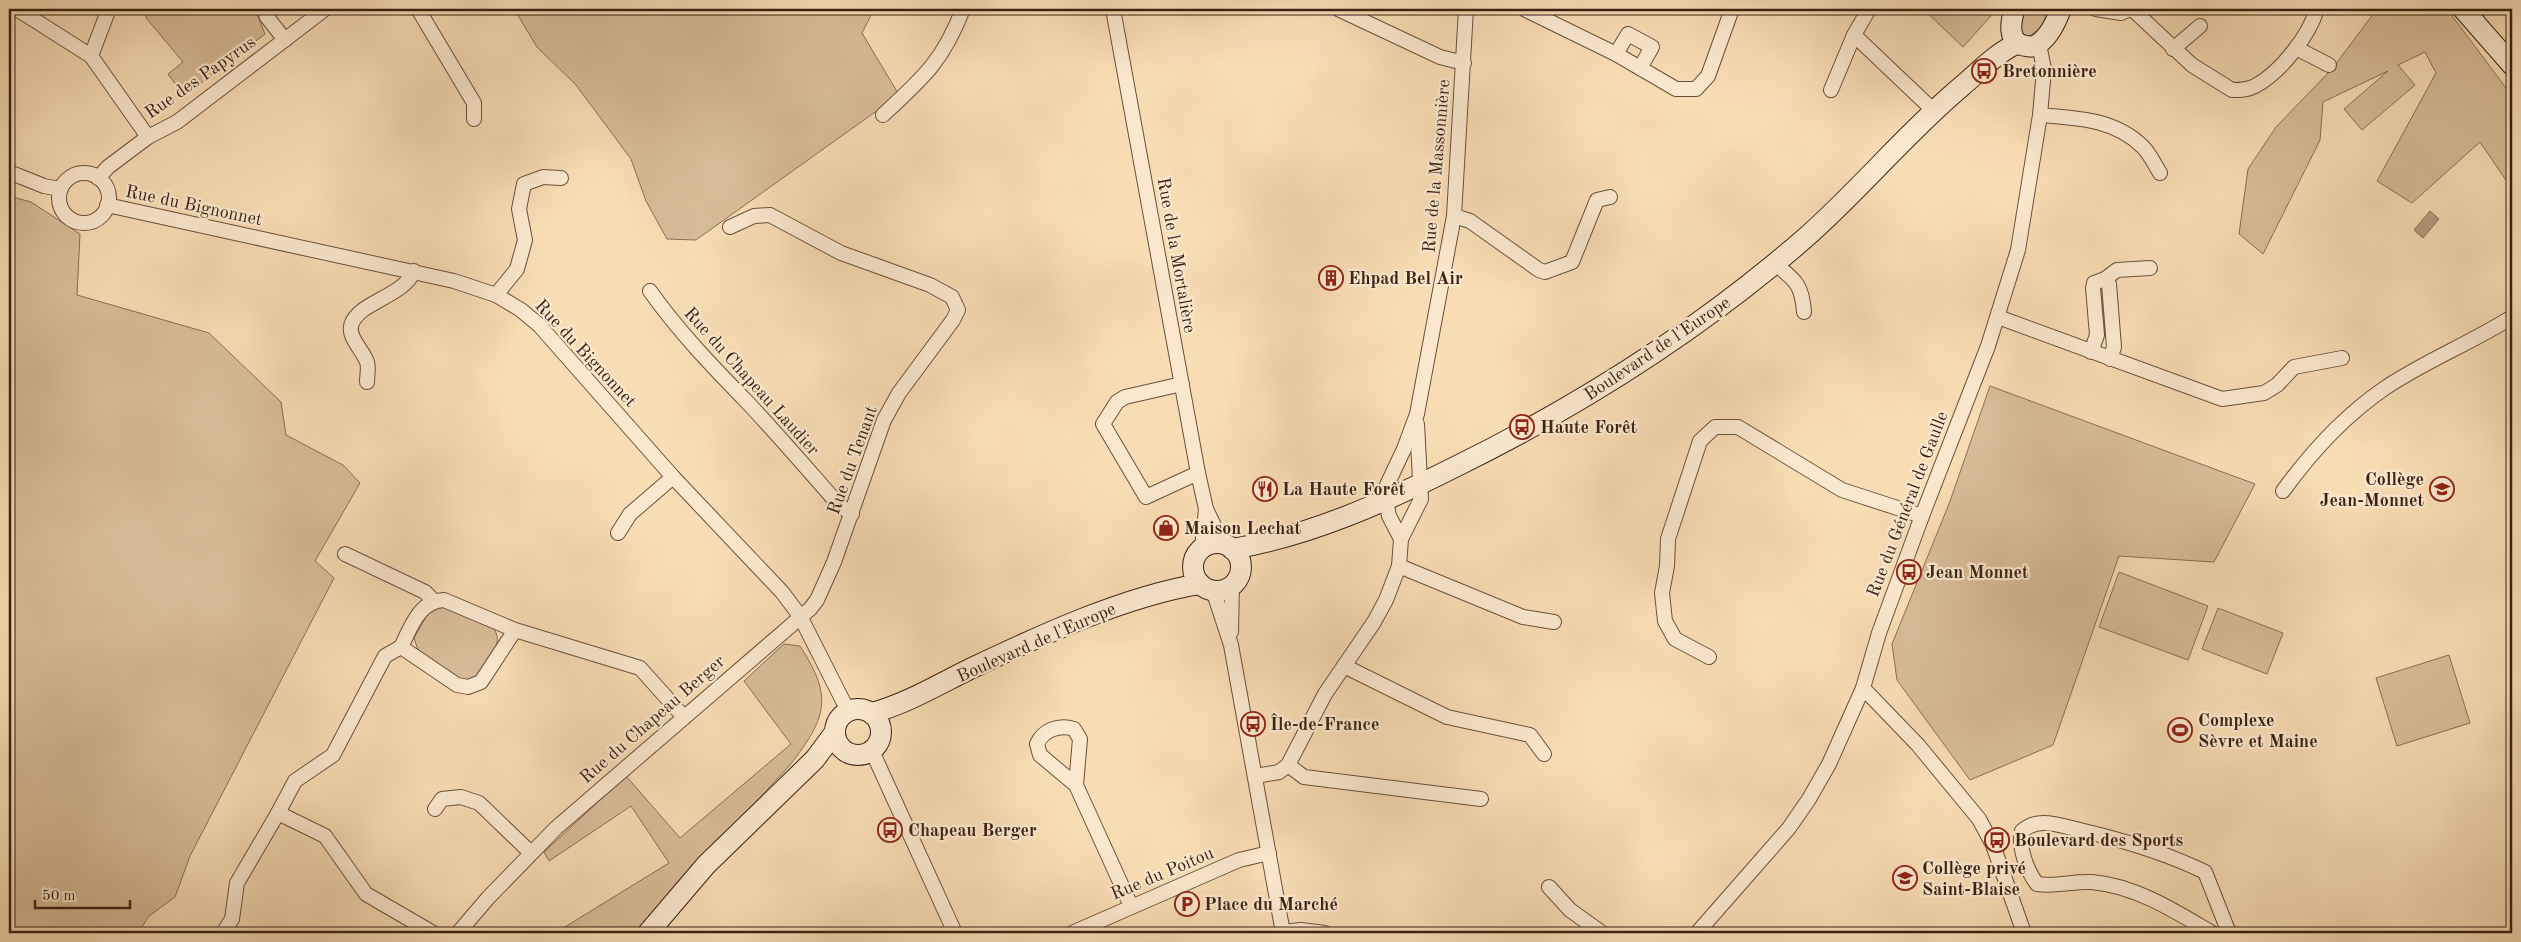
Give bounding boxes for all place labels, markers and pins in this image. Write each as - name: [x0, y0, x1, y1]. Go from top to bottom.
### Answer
- bus stop icon: Bretonnière: [1971, 58, 1997, 84]
- place label: Bretonnière: [2002, 63, 2097, 81]
- building icon: Ehpad Bel Air: [1318, 265, 1344, 291]
- place label: Ehpad Bel Air: [1348, 270, 1463, 288]
- bus stop icon: Haute Forêt: [1509, 414, 1535, 440]
- place label: Haute Forêt: [1540, 419, 1638, 437]
- place label: Collège Jean-Monnet: [2320, 471, 2424, 510]
- restaurant icon: La Haute Forêt: [1252, 476, 1278, 502]
- school or university icon: Collège Jean-Monnet: [2429, 476, 2455, 502]
- place label: La Haute Forêt: [1282, 481, 1406, 499]
- shop icon: Maison Lechat: [1153, 515, 1179, 541]
- place label: Maison Lechat: [1184, 520, 1302, 538]
- bus stop icon: Jean Monnet: [1896, 559, 1922, 585]
- place label: Jean Monnet: [1926, 564, 2029, 582]
- bus stop icon: Île-de-France: [1240, 711, 1266, 737]
- place label: Complexe Sèvre et Maine: [2198, 712, 2318, 751]
- place label: Île-de-France: [1270, 713, 1379, 734]
- sports icon: Complexe Sèvre et Maine: [2167, 717, 2193, 743]
- bus stop icon: Chapeau Berger: [877, 817, 903, 843]
- place label: Chapeau Berger: [908, 822, 1037, 840]
- bus stop icon: Boulevard des Sports: [1984, 827, 2010, 853]
- place label: Boulevard des Sports: [2014, 832, 2184, 850]
- place label: Collège privé Saint-Blaise: [1922, 860, 2026, 899]
- school or university icon: Collège privé Saint-Blaise: [1892, 865, 1918, 891]
- parking icon: Place du Marché: [1174, 891, 1200, 917]
- place label: Place du Marché: [1204, 896, 1338, 914]

